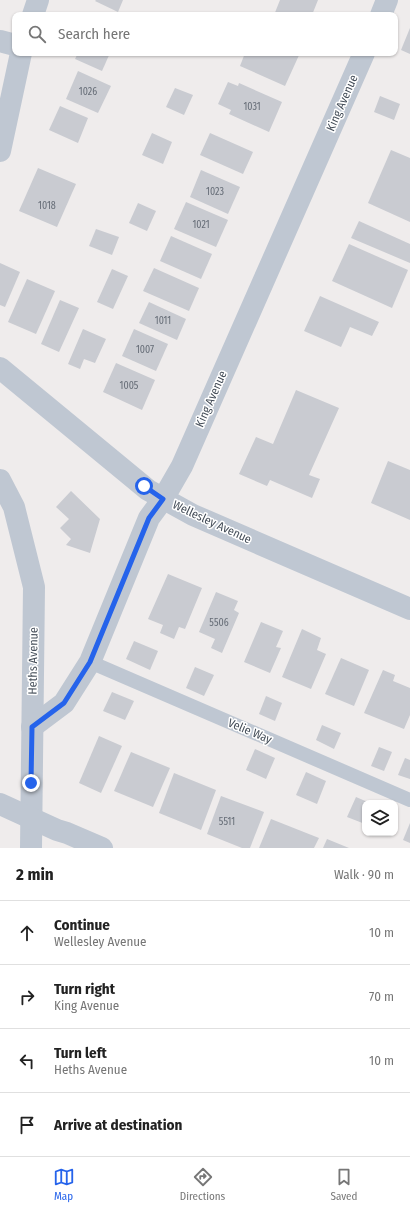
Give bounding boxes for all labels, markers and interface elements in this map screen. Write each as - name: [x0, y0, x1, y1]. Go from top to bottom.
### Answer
- search box: [12, 12, 398, 56]
- icon: search: [26, 23, 48, 45]
- text: Search here: [58, 25, 130, 43]
- street label: King Avenue: [323, 73, 361, 133]
- house number: 1026: [79, 86, 97, 98]
- house number: 1031: [243, 101, 261, 113]
- house number: 1023: [206, 186, 224, 198]
- house number: 1018: [38, 200, 56, 212]
- house number: 1021: [192, 219, 210, 231]
- house number: 1011: [155, 315, 171, 327]
- house number: 1007: [136, 344, 154, 356]
- street label: King Avenue: [192, 369, 230, 429]
- house number: 1005: [120, 380, 139, 392]
- route start: [135, 477, 153, 495]
- street label: Wellesley Avenue: [170, 498, 254, 546]
- house number: 5506: [209, 617, 229, 629]
- street label: Heths Avenue: [25, 627, 41, 695]
- street label: Velie Way: [226, 715, 275, 747]
- route end: [22, 774, 40, 792]
- map controls: [362, 800, 398, 836]
- button: layers: [362, 800, 398, 836]
- house number: 5511: [219, 816, 235, 828]
- text: 2 min: [16, 864, 54, 885]
- text: Walk · 90 m: [334, 867, 394, 882]
- text: Continue: [54, 916, 110, 934]
- icon: ahead: [16, 922, 38, 944]
- text: 10 m: [369, 925, 394, 940]
- text: Wellesley Avenue: [54, 934, 146, 949]
- text: Turn right: [54, 980, 115, 998]
- icon: right: [16, 986, 38, 1008]
- text: 70 m: [369, 989, 394, 1004]
- text: King Avenue: [54, 998, 119, 1013]
- text: Turn left: [54, 1044, 107, 1062]
- icon: left: [16, 1050, 38, 1072]
- text: 10 m: [369, 1053, 394, 1068]
- text: Heths Avenue: [54, 1062, 127, 1077]
- icon: arrive: [16, 1114, 38, 1136]
- text: Arrive at destination: [54, 1116, 182, 1134]
- tab: Map: [53, 1166, 75, 1203]
- tab: Directions: [180, 1166, 225, 1203]
- tab: Saved: [331, 1166, 357, 1203]

